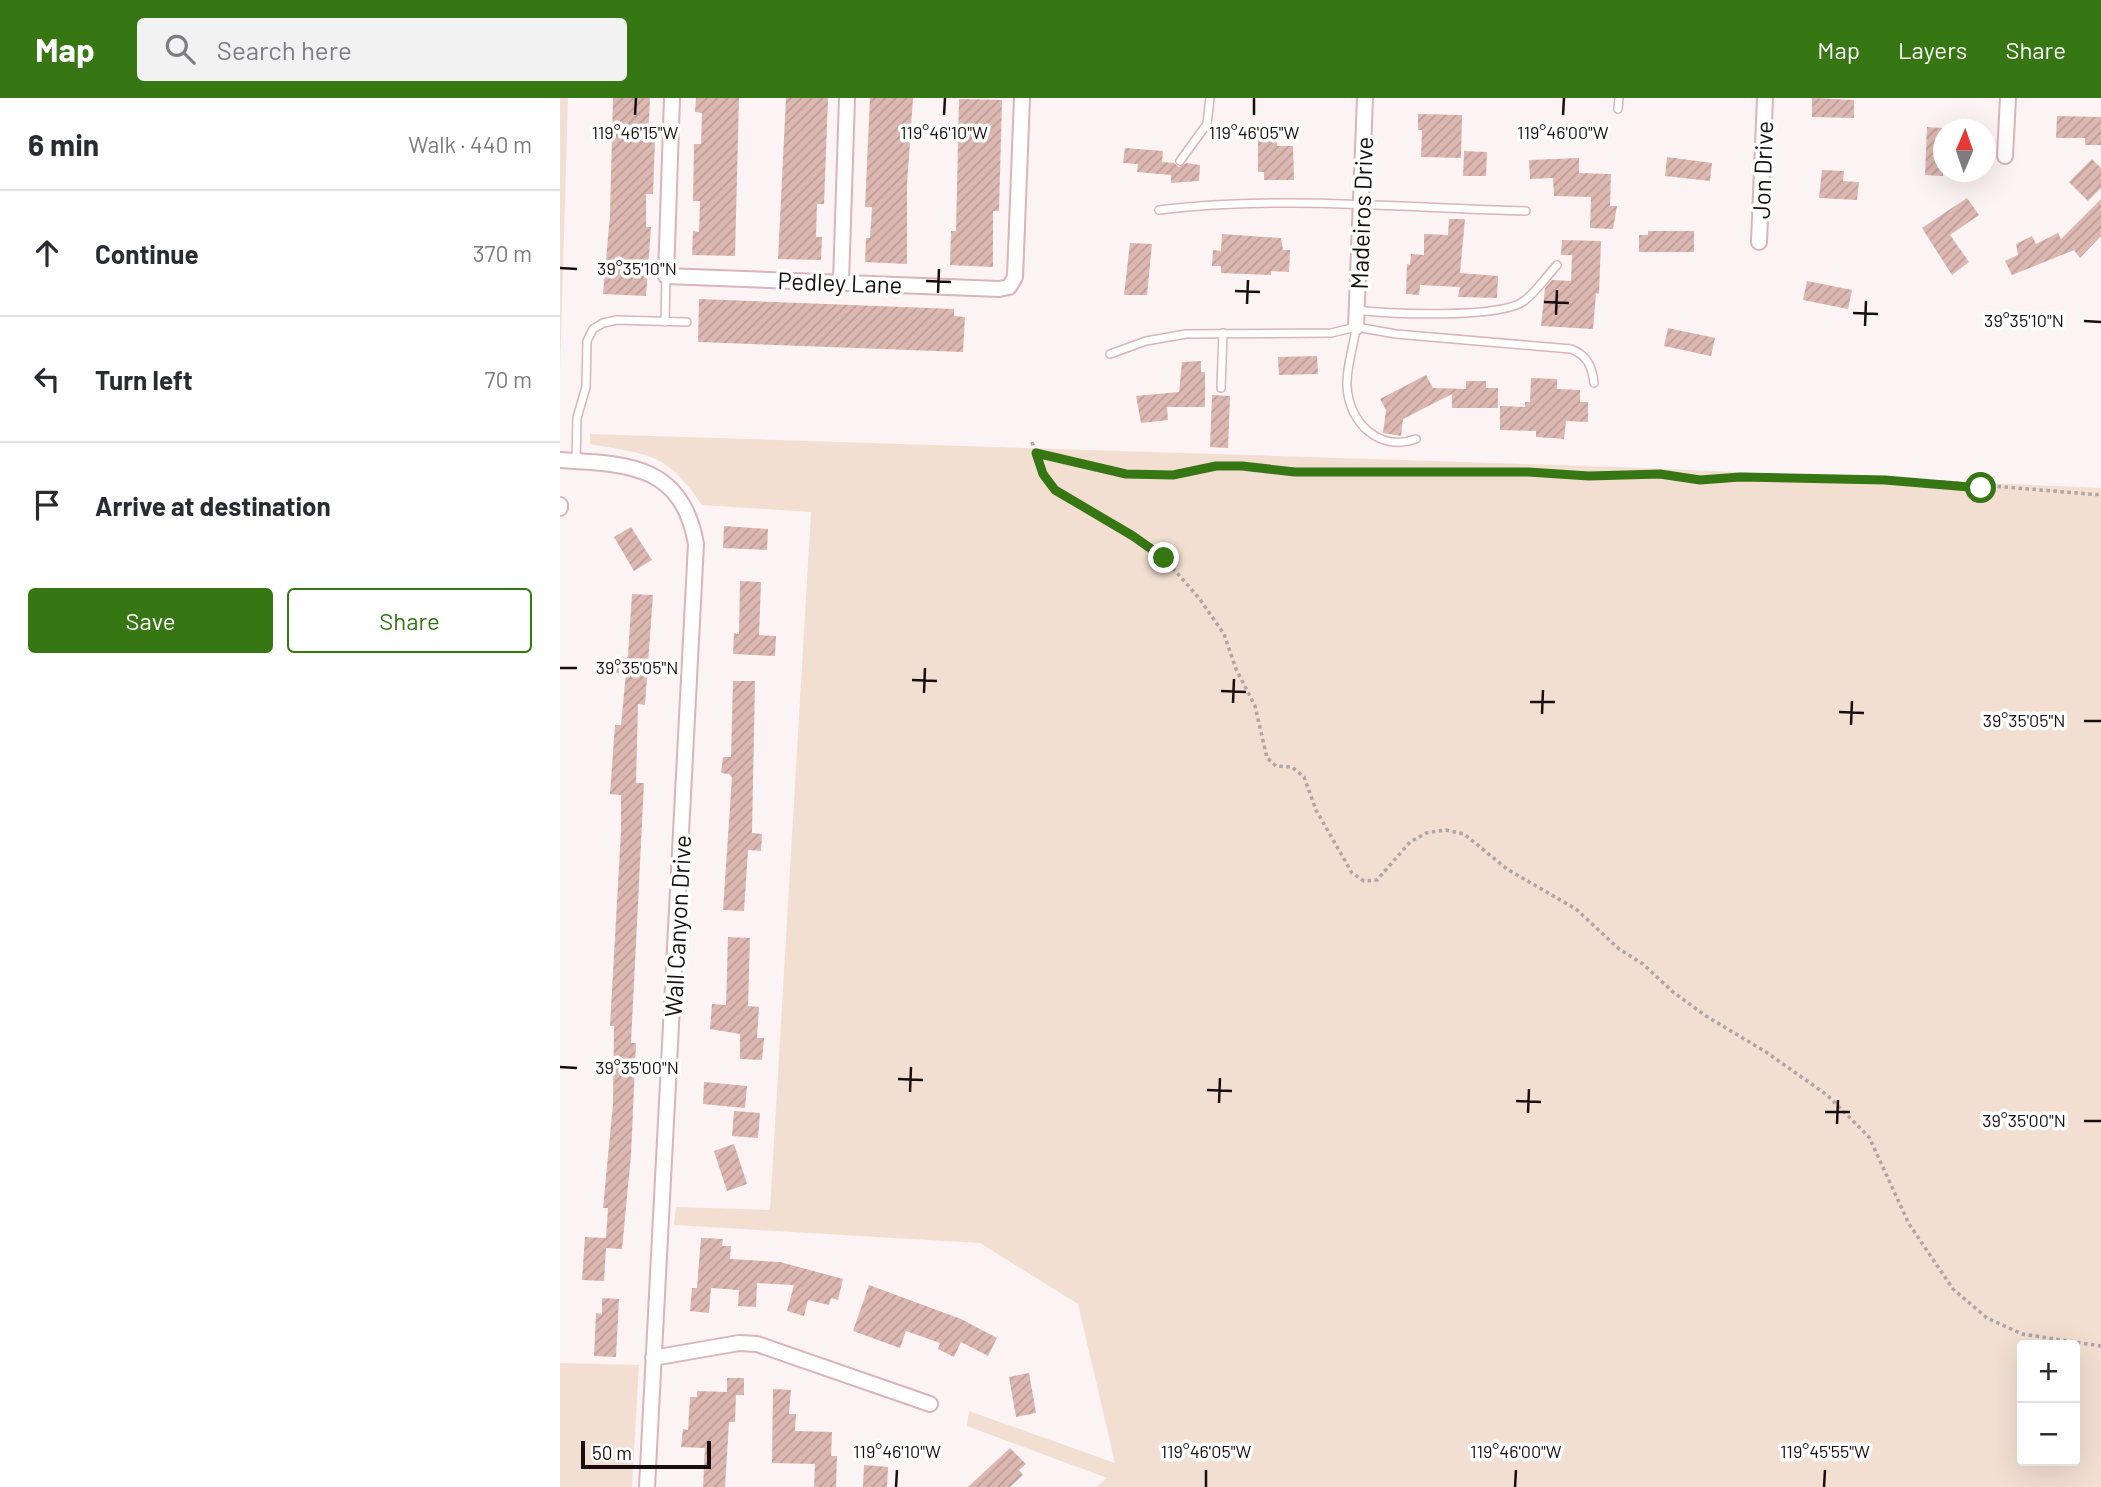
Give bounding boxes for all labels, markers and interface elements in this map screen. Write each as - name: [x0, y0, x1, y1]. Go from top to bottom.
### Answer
- search box: [137, 18, 627, 81]
- text: Map: [35, 29, 95, 69]
- icon: search: [161, 30, 199, 68]
- text: Search here: [217, 34, 352, 65]
- text: Map: [1817, 35, 1860, 64]
- text: Layers: [1898, 35, 1967, 64]
- text: Share: [2005, 35, 2066, 64]
- north arrow: [1933, 119, 1996, 182]
- street label: Jon Drive: [1746, 120, 1778, 220]
- text: 119°46'15"W: [592, 121, 678, 143]
- text: 119°46'10"W: [900, 121, 988, 143]
- text: 119°46'05"W: [1209, 121, 1299, 143]
- text: 119°46'00"W: [1517, 121, 1609, 143]
- text: 6 min: [28, 126, 99, 162]
- text: Walk · 440 m: [408, 130, 532, 158]
- street label: Madeiros Drive: [1344, 136, 1378, 290]
- icon: ahead: [28, 234, 66, 272]
- text: Continue: [95, 238, 199, 269]
- text: 370 m: [473, 239, 532, 267]
- text: 39°35'10"N: [597, 257, 677, 279]
- street label: Pedley Lane: [777, 265, 903, 299]
- text: 39°35'10"N: [1984, 309, 2064, 331]
- icon: left: [28, 360, 66, 398]
- text: Turn left: [95, 364, 193, 395]
- text: 70 m: [485, 365, 532, 393]
- route start: [1965, 472, 1996, 503]
- icon: arrive: [28, 486, 66, 524]
- text: Arrive at destination: [95, 490, 331, 521]
- route end: [1148, 542, 1179, 573]
- button: Save: [28, 588, 273, 653]
- button: Share: [287, 588, 532, 653]
- text: 39°35'05"N: [596, 656, 678, 678]
- text: 39°35'05"N: [1983, 709, 2065, 731]
- street label: Wall Canyon Drive: [658, 834, 696, 1018]
- text: 39°35'00"N: [595, 1056, 679, 1078]
- text: 39°35'00"N: [1982, 1109, 2066, 1131]
- map controls: [2017, 1340, 2080, 1466]
- button: +: [2017, 1340, 2080, 1403]
- button: −: [2017, 1403, 2080, 1466]
- scale bar: [581, 1438, 710, 1470]
- text: 119°46'10"W: [853, 1440, 941, 1462]
- text: 119°46'05"W: [1161, 1440, 1251, 1462]
- text: 119°46'00"W: [1470, 1440, 1562, 1462]
- text: 119°45'55"W: [1780, 1440, 1870, 1462]
- text: 50 m: [592, 1441, 632, 1464]

